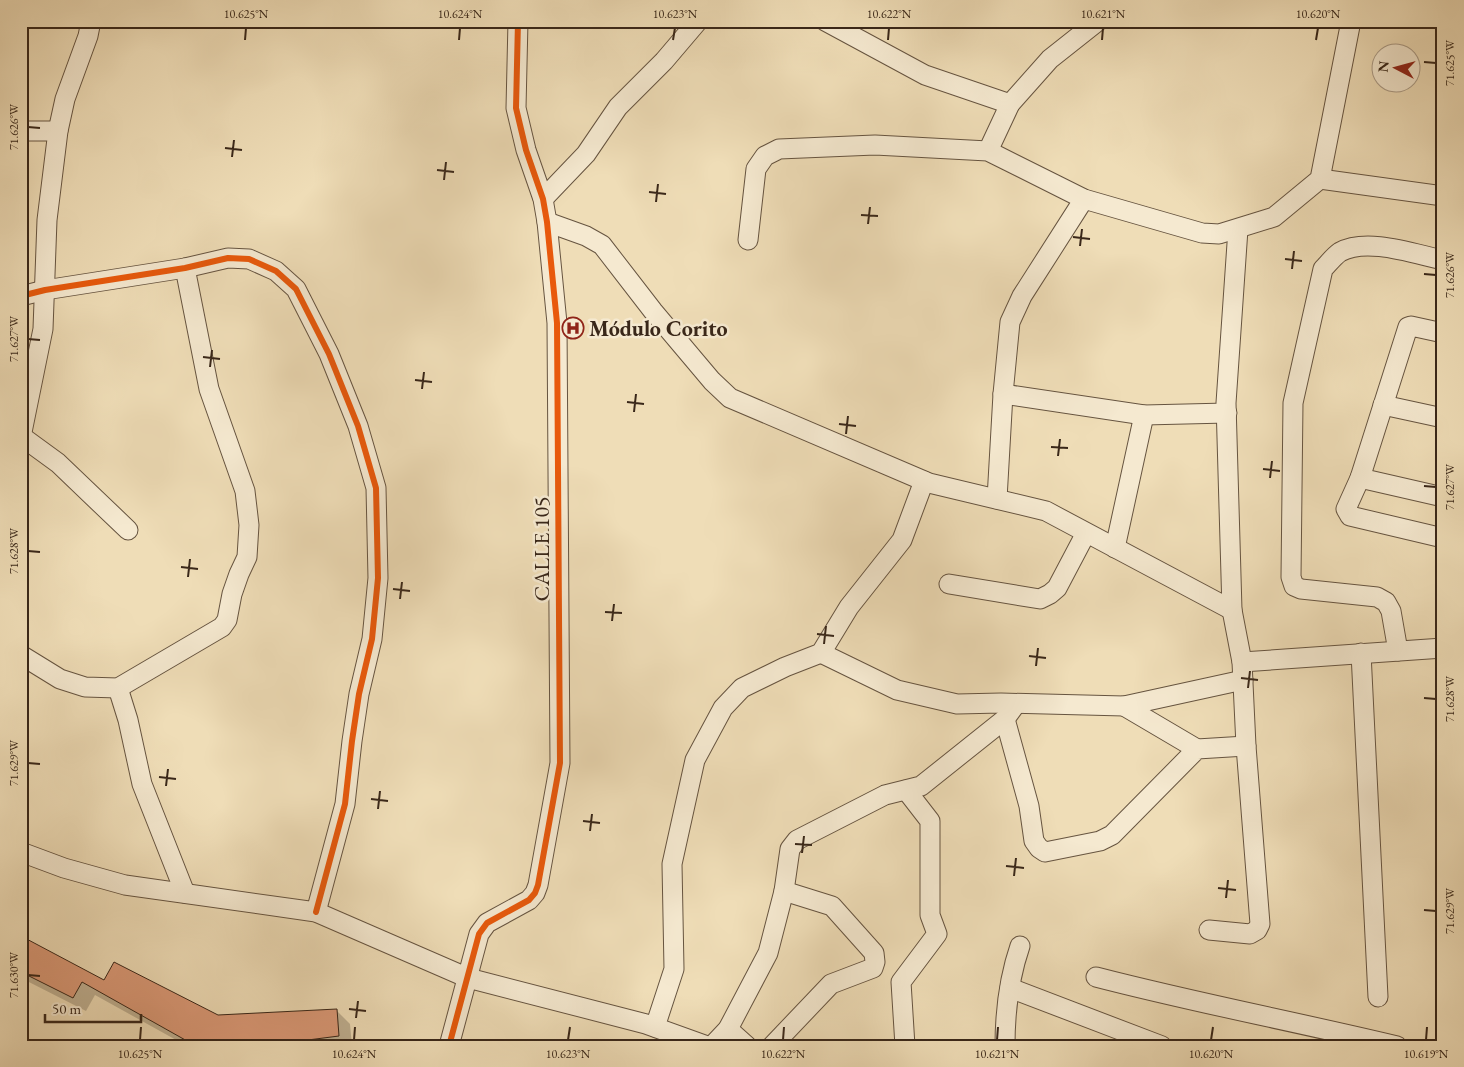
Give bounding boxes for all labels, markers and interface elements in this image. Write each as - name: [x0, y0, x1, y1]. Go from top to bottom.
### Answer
- text: 10.625°N: [224, 6, 269, 22]
- text: 10.624°N: [438, 6, 483, 22]
- text: 10.623°N: [653, 6, 698, 22]
- text: 10.622°N: [867, 6, 912, 22]
- text: 10.621°N: [1081, 6, 1126, 22]
- text: 10.620°N: [1296, 6, 1341, 22]
- text: 71.625°W: [1442, 39, 1458, 86]
- north arrow: [1372, 42, 1422, 92]
- text: N: [1374, 59, 1393, 73]
- text: 71.626°W: [6, 103, 22, 150]
- text: 71.626°W: [1442, 251, 1458, 298]
- place label: Módulo Corito: [589, 314, 728, 343]
- text: 71.627°W: [6, 315, 22, 362]
- hospital icon: Módulo Corito: [561, 316, 585, 340]
- text: 71.627°W: [1442, 463, 1458, 510]
- street label: CALLE 105: [527, 496, 556, 602]
- text: 71.628°W: [6, 527, 22, 574]
- text: 71.628°W: [1442, 675, 1458, 722]
- text: 71.629°W: [6, 739, 22, 786]
- text: 71.629°W: [1442, 887, 1458, 934]
- text: 71.630°W: [6, 951, 22, 998]
- scale bar: [45, 992, 141, 1024]
- text: 50 m: [52, 999, 81, 1018]
- text: 10.625°N: [118, 1046, 163, 1062]
- text: 10.624°N: [332, 1046, 377, 1062]
- text: 10.623°N: [546, 1046, 591, 1062]
- text: 10.622°N: [761, 1046, 806, 1062]
- text: 10.621°N: [975, 1046, 1020, 1062]
- text: 10.620°N: [1189, 1046, 1234, 1062]
- text: 10.619°N: [1404, 1046, 1449, 1062]

